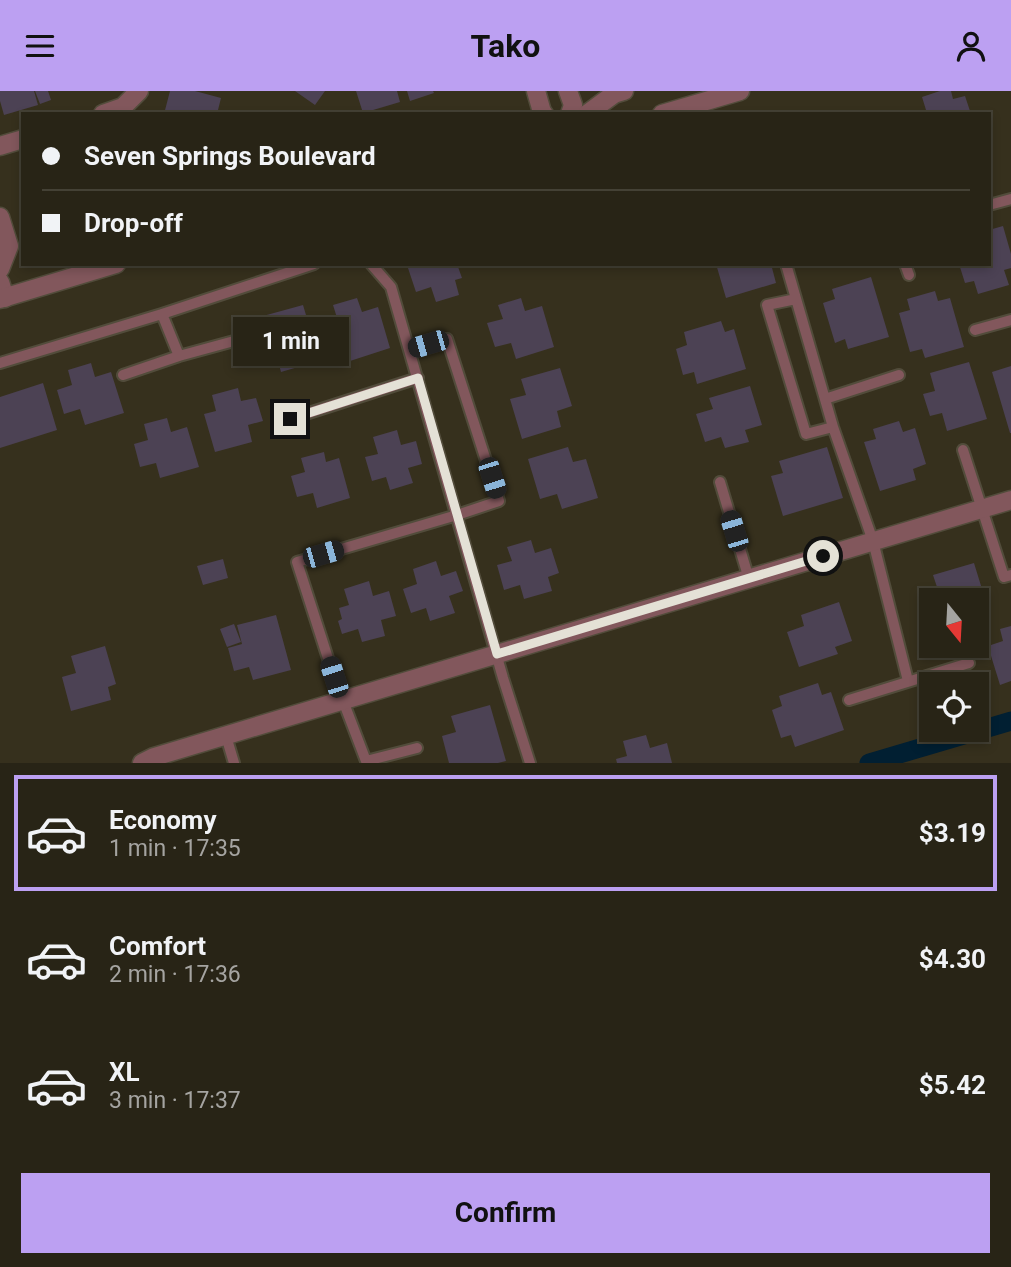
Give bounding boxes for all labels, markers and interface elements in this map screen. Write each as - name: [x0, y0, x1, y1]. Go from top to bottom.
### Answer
- icon: menu: [21, 27, 59, 65]
- text: Tako: [471, 27, 540, 65]
- icon: person: [952, 27, 990, 65]
- text: Seven Springs Boulevard: [84, 141, 376, 171]
- text: Drop-off: [84, 208, 183, 238]
- callout: 1 min: [232, 317, 348, 367]
- text: 1 min: [262, 328, 320, 355]
- car: [405, 328, 452, 360]
- route end: [274, 403, 306, 435]
- car: [476, 455, 509, 501]
- car: [718, 508, 751, 554]
- car: [300, 538, 347, 570]
- route start: [807, 540, 839, 572]
- north arrow: [919, 588, 989, 658]
- map controls: [919, 588, 989, 742]
- car: [318, 654, 351, 700]
- button: locate: [919, 672, 989, 742]
- icon: car: [25, 802, 88, 865]
- text: Economy: [109, 805, 216, 835]
- text: $3.19: [919, 818, 986, 848]
- text: 1 min · 17:35: [109, 835, 241, 862]
- icon: car: [25, 928, 88, 991]
- text: Comfort: [109, 931, 206, 961]
- text: $4.30: [919, 944, 986, 974]
- text: 2 min · 17:36: [109, 961, 241, 988]
- icon: car: [25, 1054, 88, 1117]
- text: XL: [109, 1057, 140, 1087]
- text: $5.42: [919, 1070, 986, 1100]
- text: 3 min · 17:37: [109, 1087, 241, 1114]
- button: Confirm: [21, 1173, 990, 1253]

